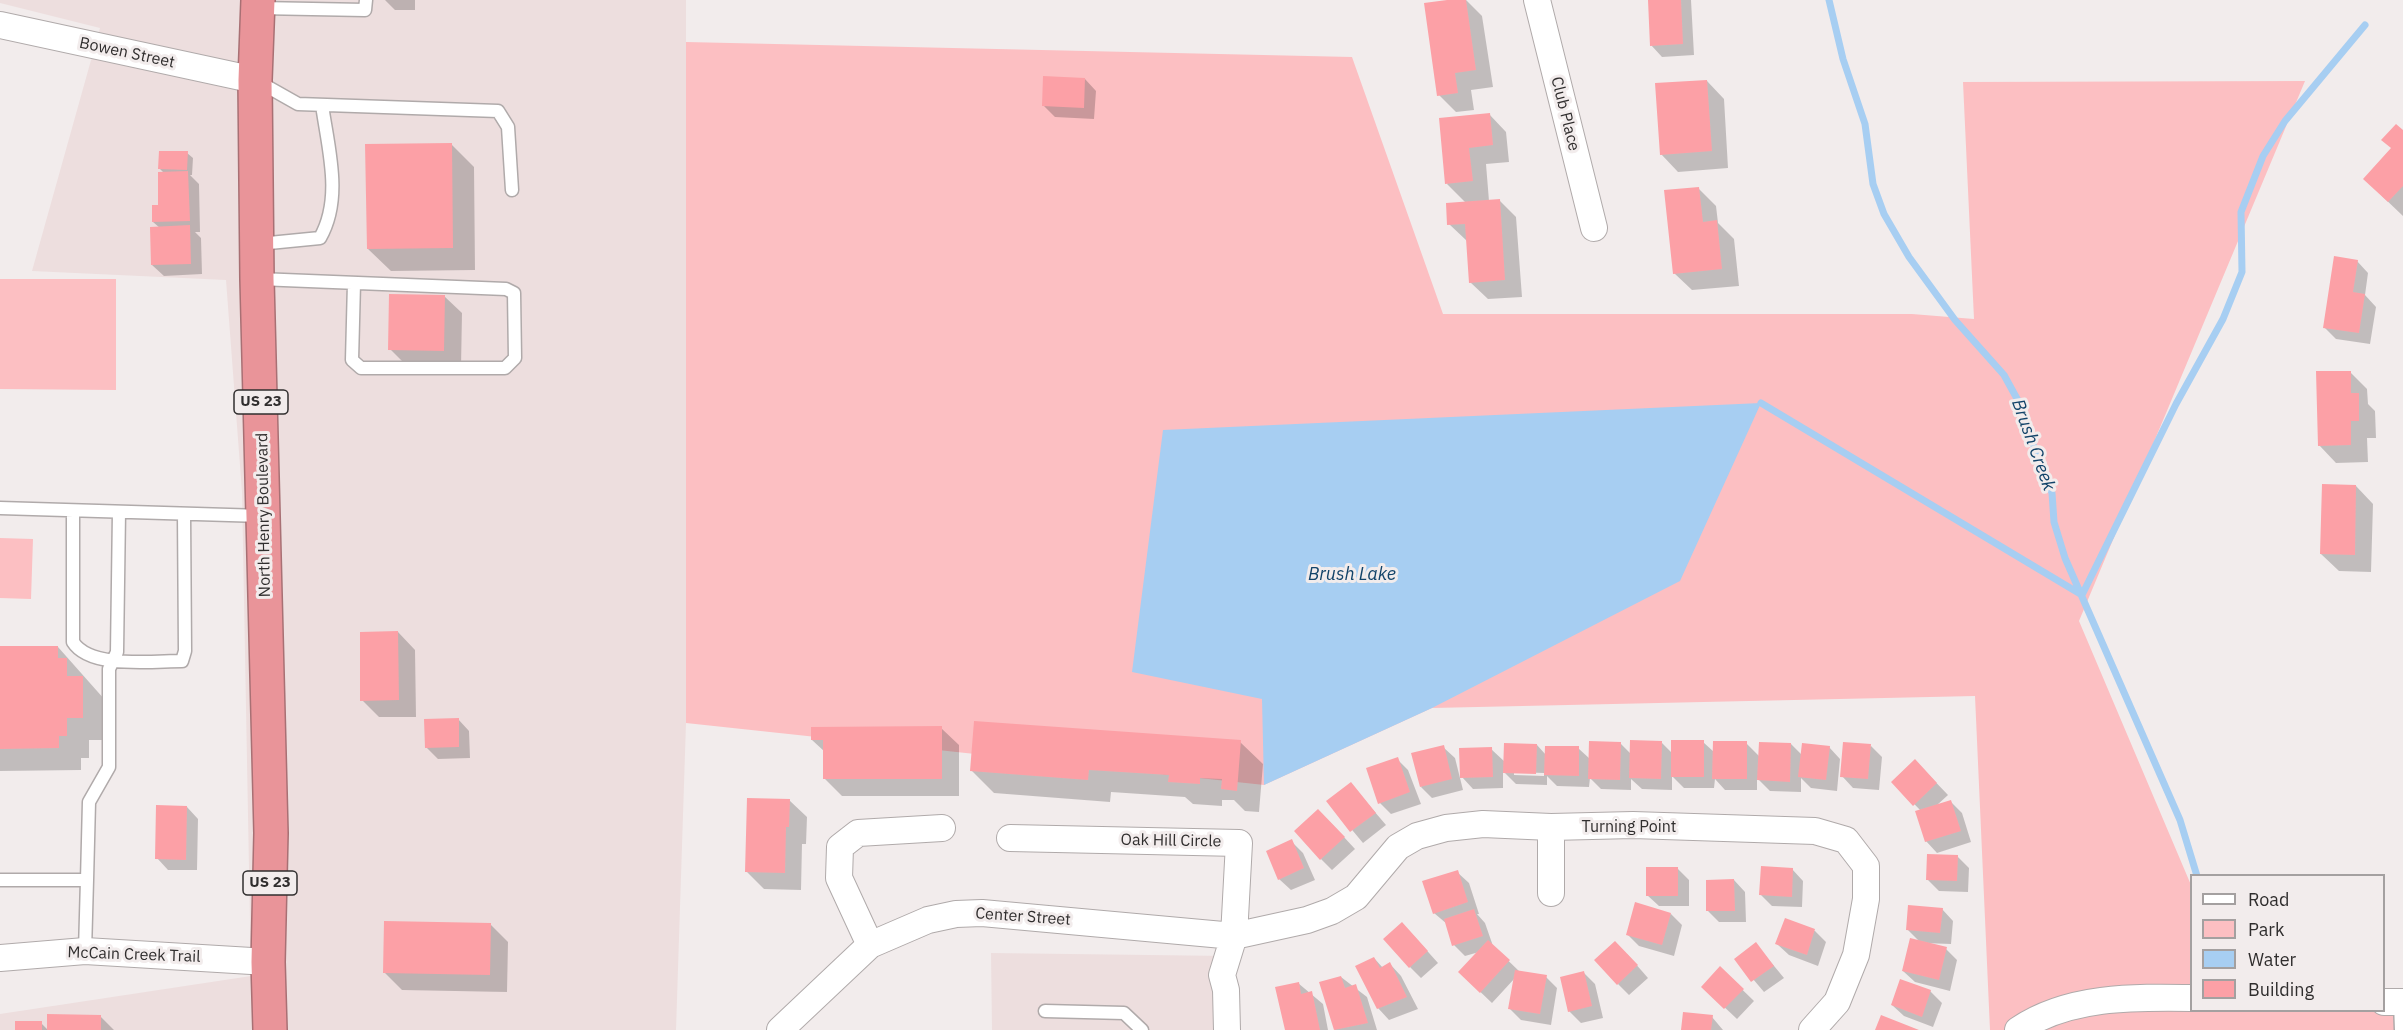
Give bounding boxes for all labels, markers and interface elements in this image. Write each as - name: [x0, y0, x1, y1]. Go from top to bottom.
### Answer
- street label: Bowen Street: [78, 34, 176, 72]
- street label: Club Place: [1547, 75, 1583, 153]
- road number: US 23: [234, 390, 288, 414]
- water label: Brush Creek: [2006, 396, 2060, 494]
- street label: North Henry Boulevard: [253, 433, 275, 597]
- water label: Brush Lake: [1308, 564, 1396, 586]
- street label: Turning Point: [1582, 817, 1676, 837]
- street label: Oak Hill Circle: [1120, 831, 1222, 851]
- road number: US 23: [243, 871, 297, 895]
- legend: [2190, 874, 2385, 1012]
- text: Road: [2248, 888, 2289, 911]
- street label: Center Street: [975, 904, 1071, 930]
- text: Park: [2248, 918, 2284, 941]
- street label: McCain Creek Trail: [67, 943, 201, 967]
- text: Water: [2248, 948, 2296, 971]
- text: Building: [2248, 978, 2314, 1001]

